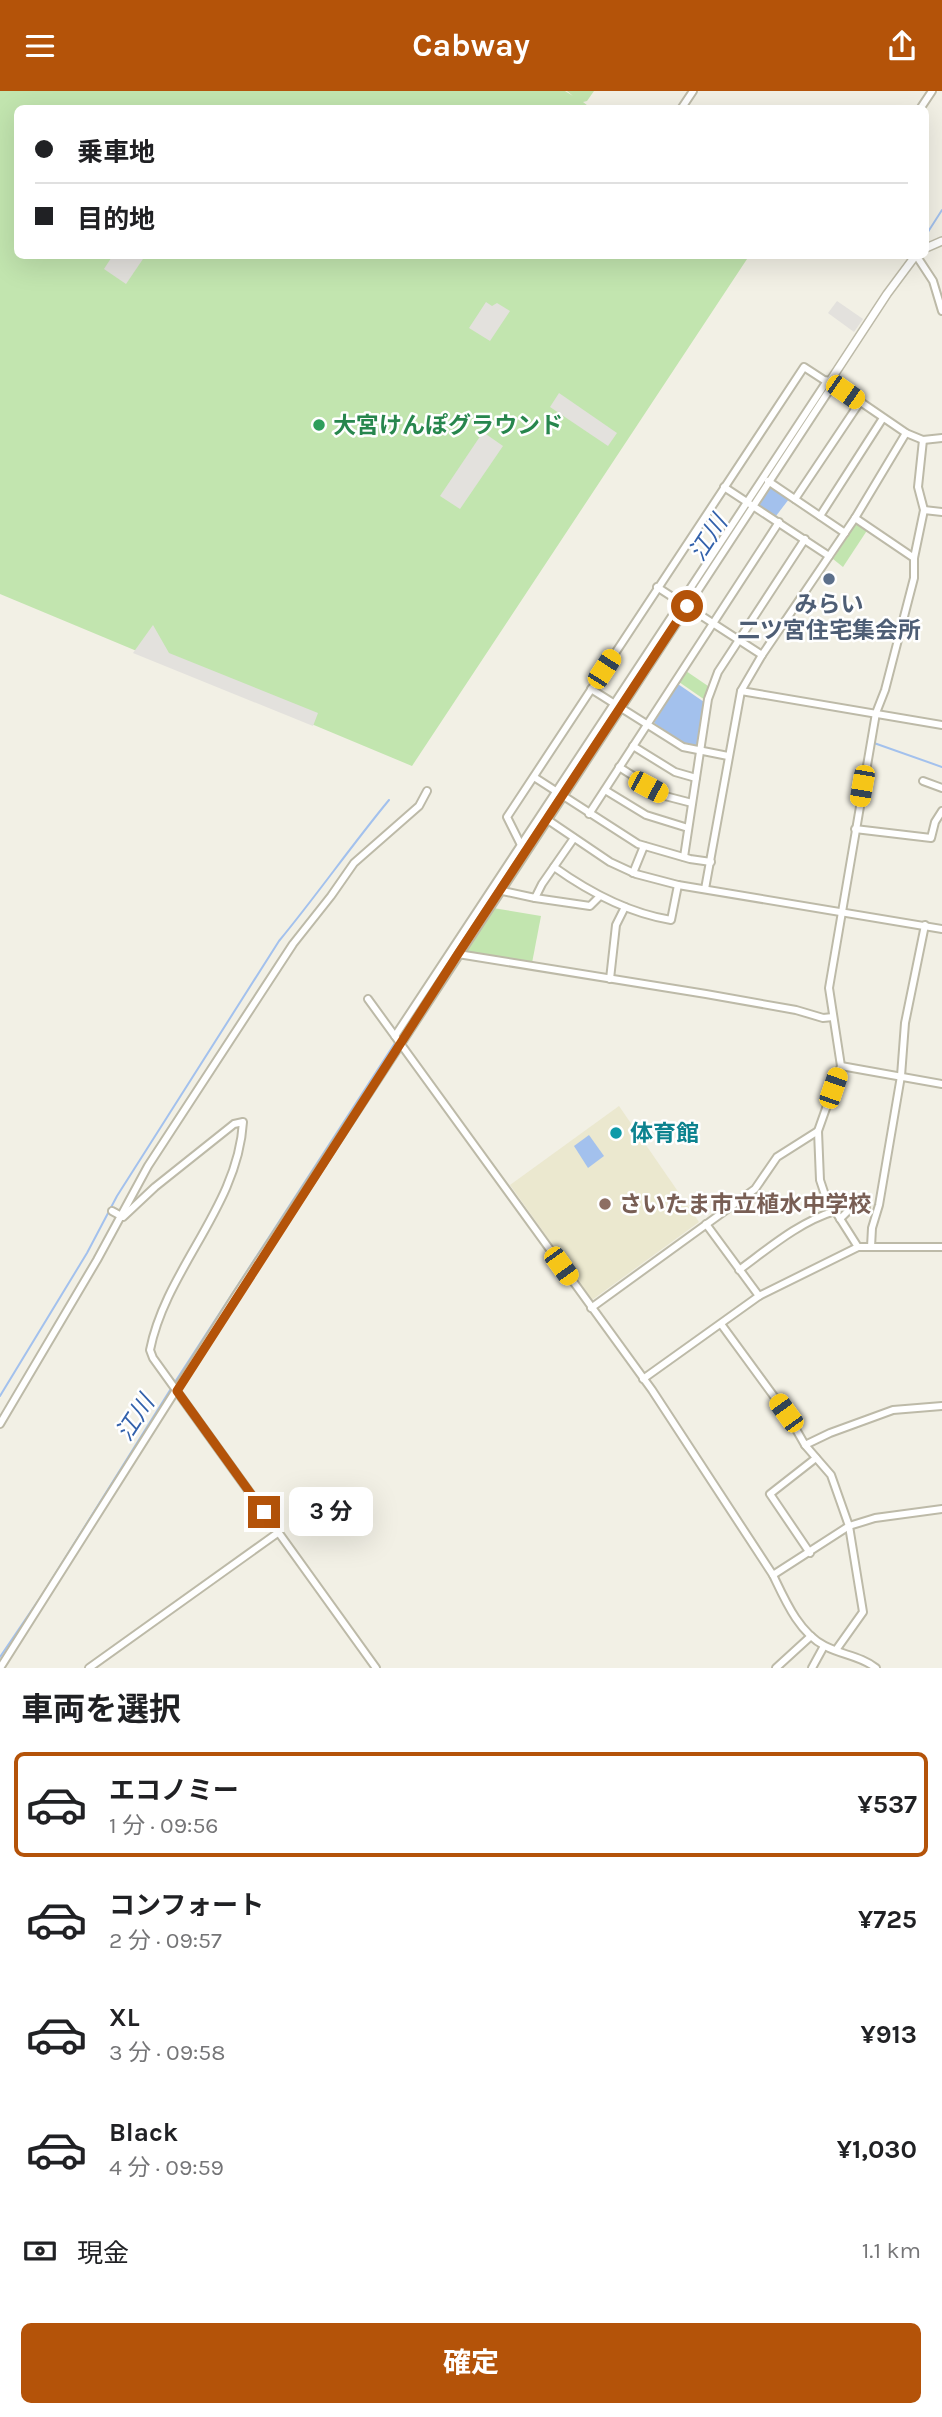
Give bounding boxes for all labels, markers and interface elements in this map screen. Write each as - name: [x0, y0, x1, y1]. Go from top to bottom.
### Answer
- icon: menu: [21, 27, 59, 65]
- text: Cabway: [412, 27, 530, 64]
- icon: share: [883, 27, 921, 65]
- text: 乗車地: [77, 137, 155, 168]
- text: 目的地: [77, 204, 155, 235]
- car: [822, 371, 869, 413]
- place label: 大宮けんぽグラウンド: [333, 412, 563, 439]
- marker: 大宮けんぽグラウンド: [311, 417, 327, 433]
- water label: 江川: [683, 508, 734, 566]
- marker: みらい 二ツ宮住宅集会所: [821, 571, 837, 587]
- route start: [671, 590, 703, 622]
- place label: みらい 二ツ宮住宅集会所: [737, 591, 921, 644]
- car: [584, 646, 625, 692]
- car: [849, 763, 876, 809]
- car: [625, 768, 672, 806]
- car: [817, 1065, 850, 1111]
- place label: 体育館: [630, 1120, 699, 1147]
- marker: 体育館: [608, 1125, 624, 1141]
- place label: さいたま市立植水中学校: [619, 1191, 871, 1218]
- marker: さいたま市立植水中学校: [597, 1196, 613, 1212]
- car: [541, 1243, 582, 1289]
- water label: 江川: [110, 1388, 161, 1446]
- car: [766, 1390, 807, 1436]
- callout: 3 分: [288, 1487, 372, 1537]
- route end: [248, 1496, 280, 1528]
- text: 3 分: [309, 1498, 353, 1525]
- text: 車両を選択: [21, 1691, 181, 1728]
- icon: car: [25, 1773, 88, 1836]
- text: エコノミー: [109, 1775, 239, 1806]
- text: ¥537: [858, 1789, 917, 1820]
- text: 1 分 · 09:56: [109, 1812, 219, 1839]
- icon: car: [25, 1888, 88, 1951]
- text: コンフォート: [109, 1890, 264, 1921]
- text: ¥725: [858, 1904, 917, 1935]
- text: 2 分 · 09:57: [109, 1927, 222, 1954]
- text: XL: [109, 2002, 140, 2033]
- icon: car: [25, 2003, 88, 2066]
- text: ¥913: [860, 2019, 917, 2050]
- text: 3 分 · 09:58: [109, 2039, 225, 2066]
- text: Black: [109, 2117, 178, 2148]
- icon: car: [25, 2118, 88, 2181]
- text: ¥1,030: [837, 2134, 917, 2165]
- text: 4 分 · 09:59: [109, 2154, 224, 2181]
- icon: cash: [21, 2232, 59, 2270]
- text: 1.1 km: [862, 2237, 921, 2264]
- text: 現金: [77, 2238, 129, 2269]
- button: 確定: [21, 2323, 921, 2403]

